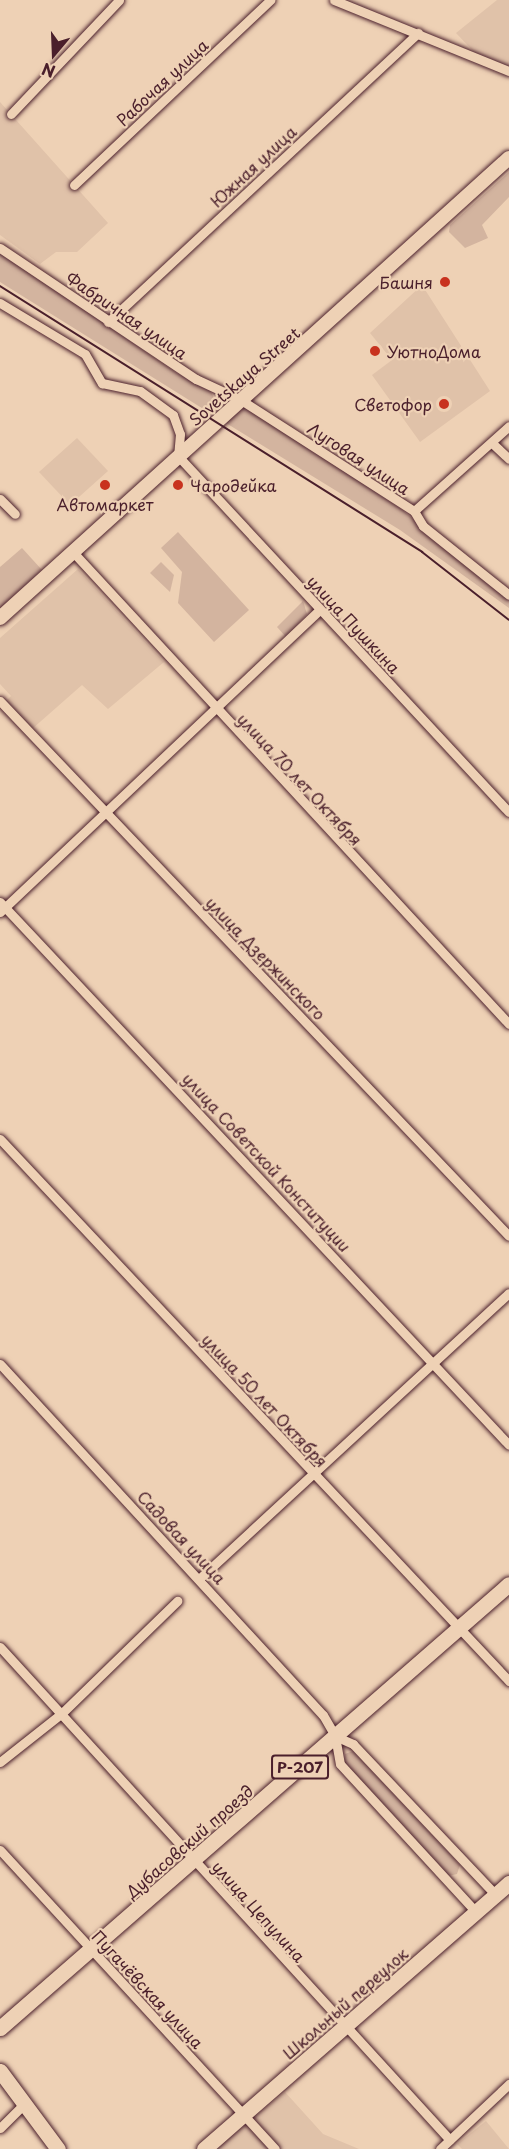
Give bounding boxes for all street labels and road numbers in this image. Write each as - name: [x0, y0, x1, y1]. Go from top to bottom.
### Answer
- street label: Рабочая улица: [112, 35, 212, 129]
- street label: Южная улица: [206, 121, 300, 211]
- street label: Фабричная улица: [62, 267, 192, 363]
- street label: Sovetskaya Street: [185, 323, 303, 429]
- street label: Луговая улица: [304, 418, 414, 498]
- street label: улица Пушкина: [303, 571, 405, 677]
- street label: улица 70 лет Октября: [233, 708, 367, 850]
- street label: улица Дзержинского: [202, 892, 330, 1024]
- street label: улица Советской Конституции: [179, 1068, 355, 1256]
- street label: улица 50 лет Октября: [198, 1329, 332, 1471]
- street label: Садовая улица: [134, 1486, 230, 1588]
- road number: Р-207: [270, 1755, 330, 1779]
- street label: Дубасовский проезд: [121, 1781, 257, 1901]
- street label: улица Цепулина: [208, 1856, 310, 1966]
- street label: Пугачёвская улица: [88, 1926, 208, 2052]
- street label: Школьный переулок: [278, 1943, 412, 2063]

